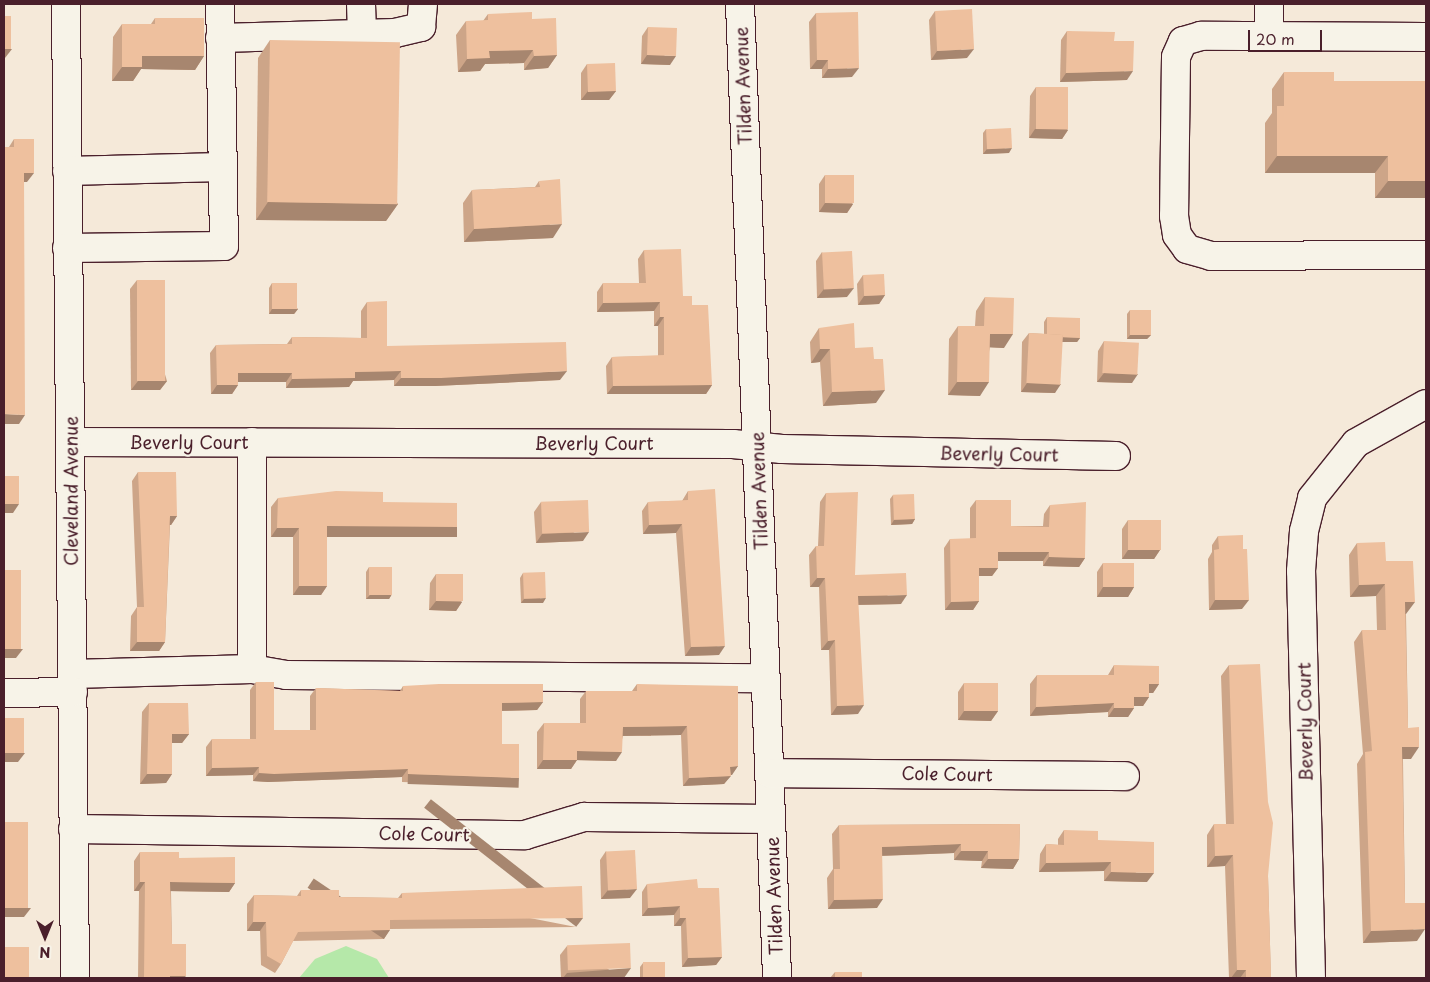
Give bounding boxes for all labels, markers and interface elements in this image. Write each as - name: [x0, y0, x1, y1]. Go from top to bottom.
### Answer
- scale bar: [1250, 20, 1324, 52]
- street label: Tilden Avenue: [730, 26, 756, 146]
- text: 20 m: [1256, 27, 1295, 50]
- street label: Cleveland Avenue: [60, 416, 82, 566]
- street label: Beverly Court: [129, 431, 249, 453]
- street label: Tilden Avenue: [746, 431, 772, 551]
- street label: Beverly Court: [534, 432, 654, 454]
- street label: Beverly Court: [939, 442, 1059, 466]
- street label: Beverly Court: [1293, 662, 1317, 782]
- street label: Cole Court: [900, 762, 994, 786]
- street label: Cole Court: [377, 822, 471, 846]
- street label: Tilden Avenue: [761, 836, 787, 956]
- north arrow: [20, 912, 70, 962]
- text: N: [39, 942, 51, 963]

